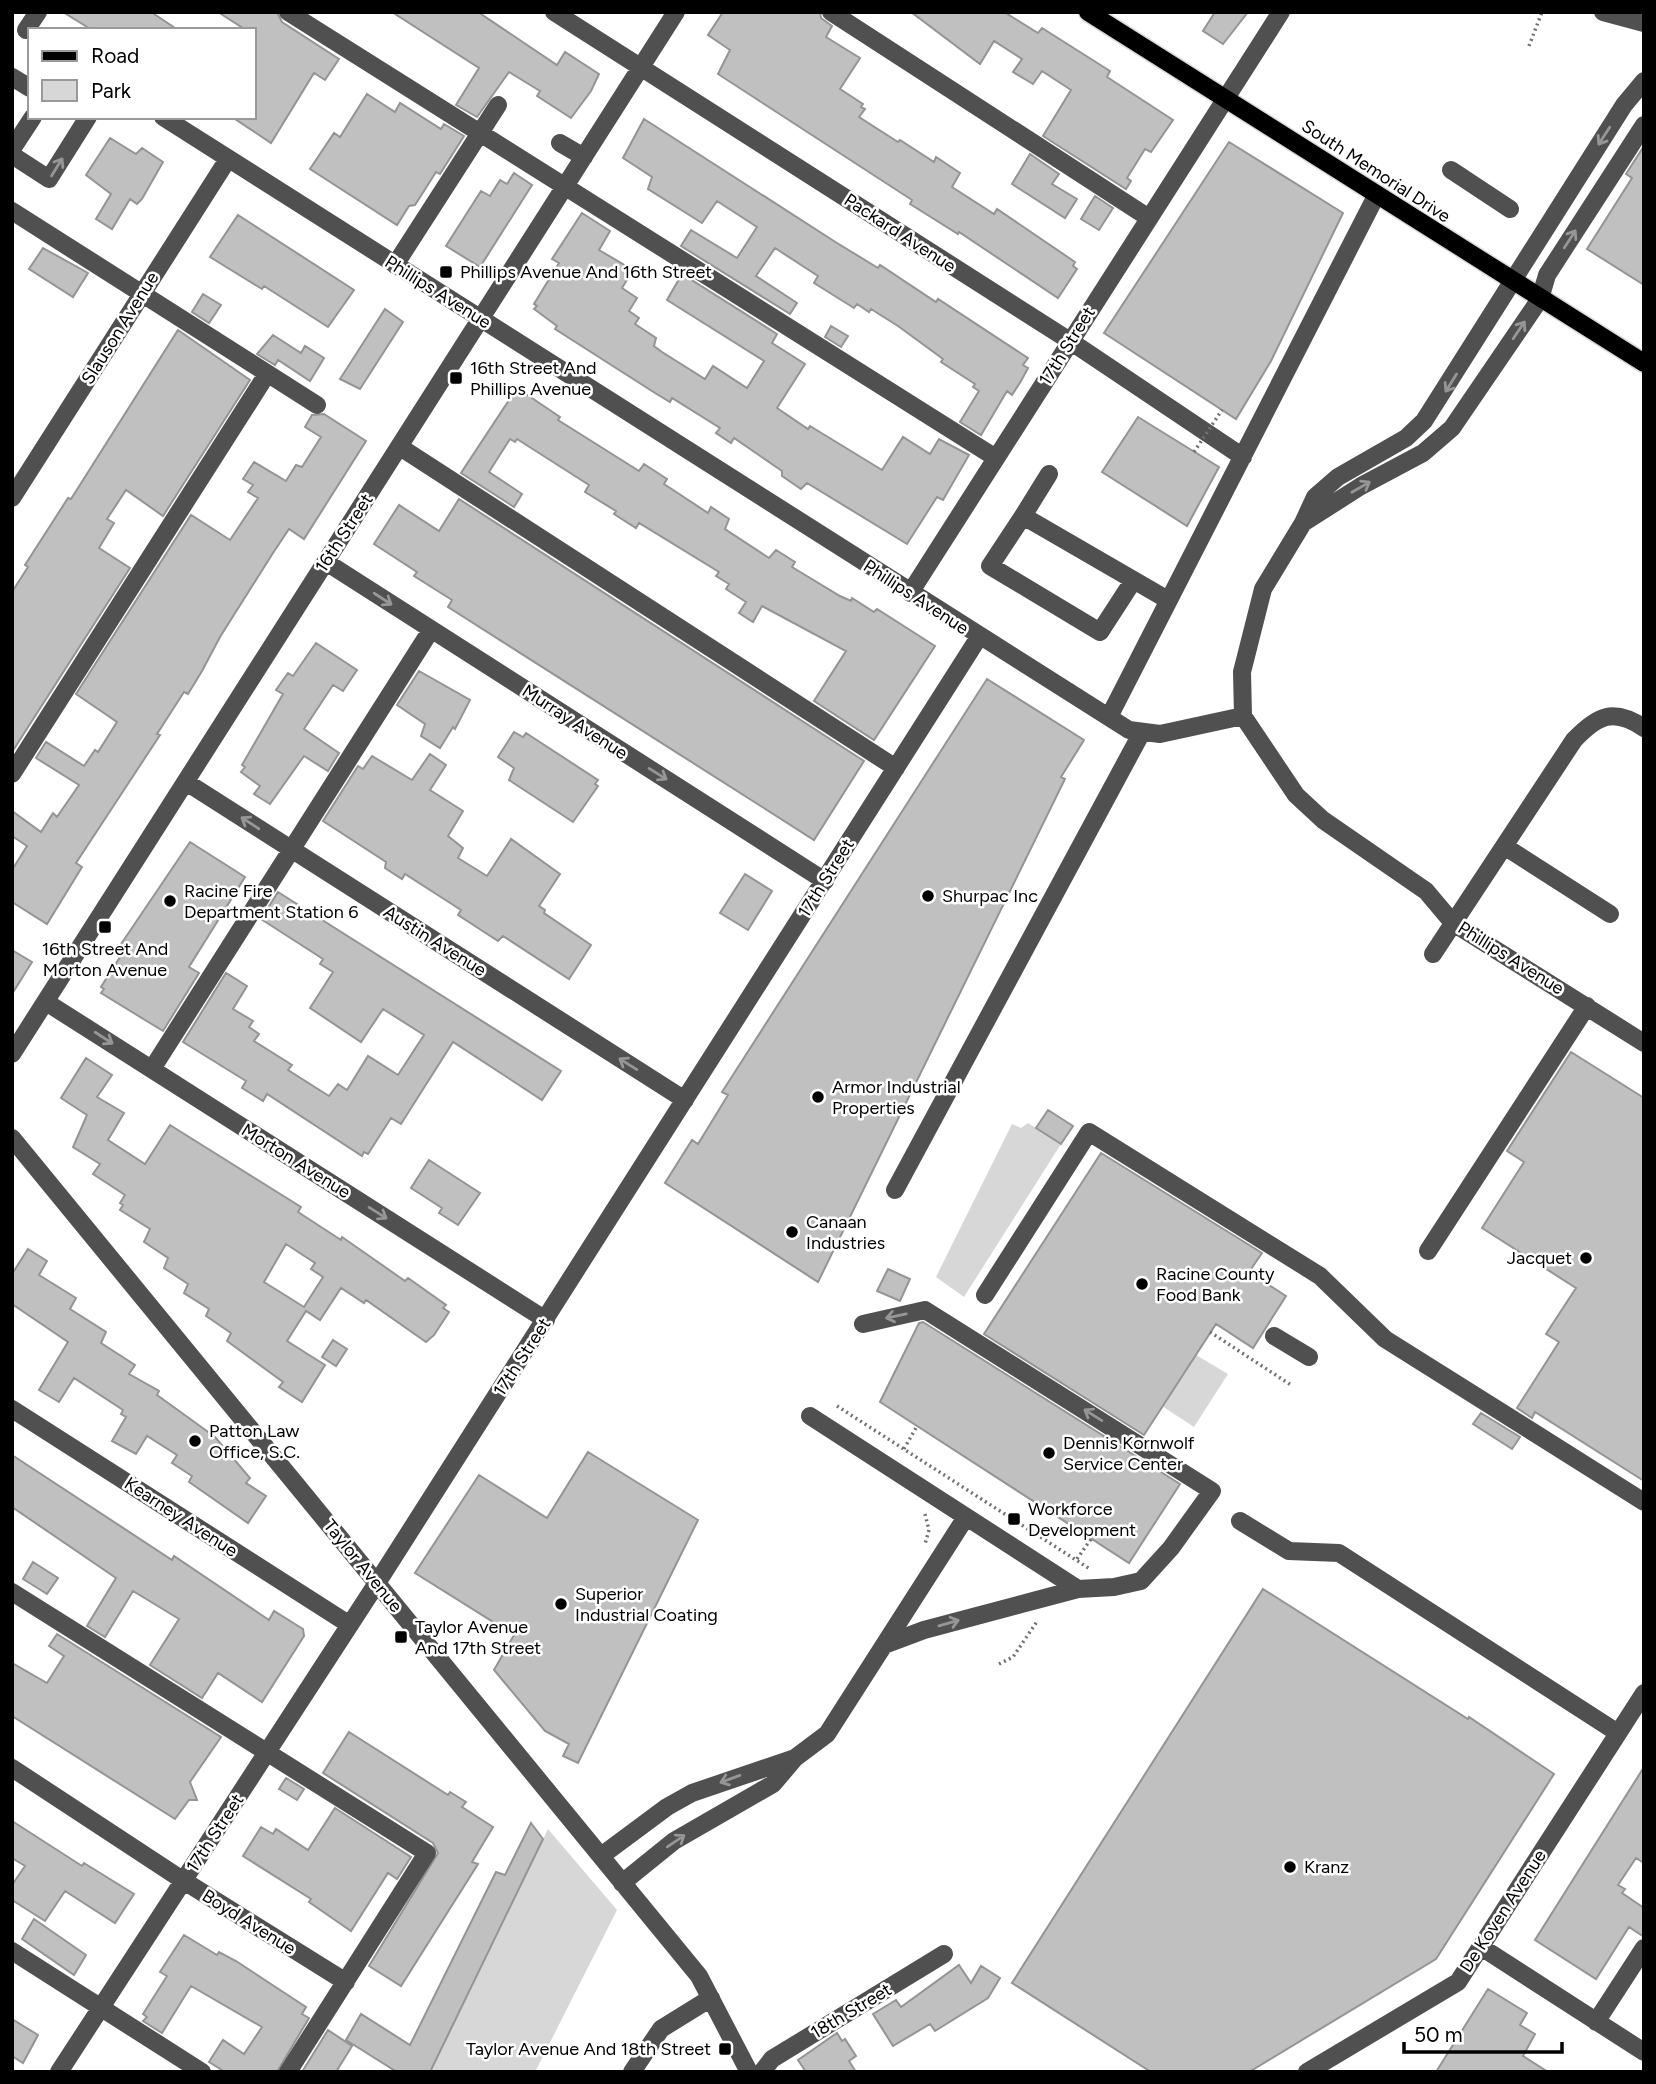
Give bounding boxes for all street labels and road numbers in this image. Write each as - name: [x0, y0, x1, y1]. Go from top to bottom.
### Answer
- street label: South Memorial Drive: [1297, 115, 1455, 227]
- street label: Packard Avenue: [840, 189, 960, 277]
- street label: Phillips Avenue: [381, 251, 495, 333]
- street label: Slauson Avenue: [77, 268, 163, 388]
- street label: 17th Street: [1034, 302, 1100, 389]
- street label: 16th Street: [310, 489, 378, 576]
- street label: Phillips Avenue: [859, 555, 973, 639]
- street label: Murray Avenue: [518, 680, 632, 764]
- street label: 17th Street: [793, 834, 859, 921]
- street label: Austin Avenue: [380, 901, 491, 981]
- street label: Phillips Avenue: [1454, 917, 1568, 999]
- street label: Morton Avenue: [237, 1119, 355, 1203]
- street label: 17th Street: [489, 1314, 556, 1400]
- street label: Kearney Avenue: [120, 1472, 242, 1562]
- street label: Taylor Avenue: [319, 1515, 407, 1617]
- street label: 17th Street: [182, 1790, 249, 1876]
- street label: De Koven Avenue: [1455, 1845, 1551, 1977]
- street label: Boyd Avenue: [198, 1884, 300, 1960]
- street label: 18th Street: [807, 1978, 895, 2044]

